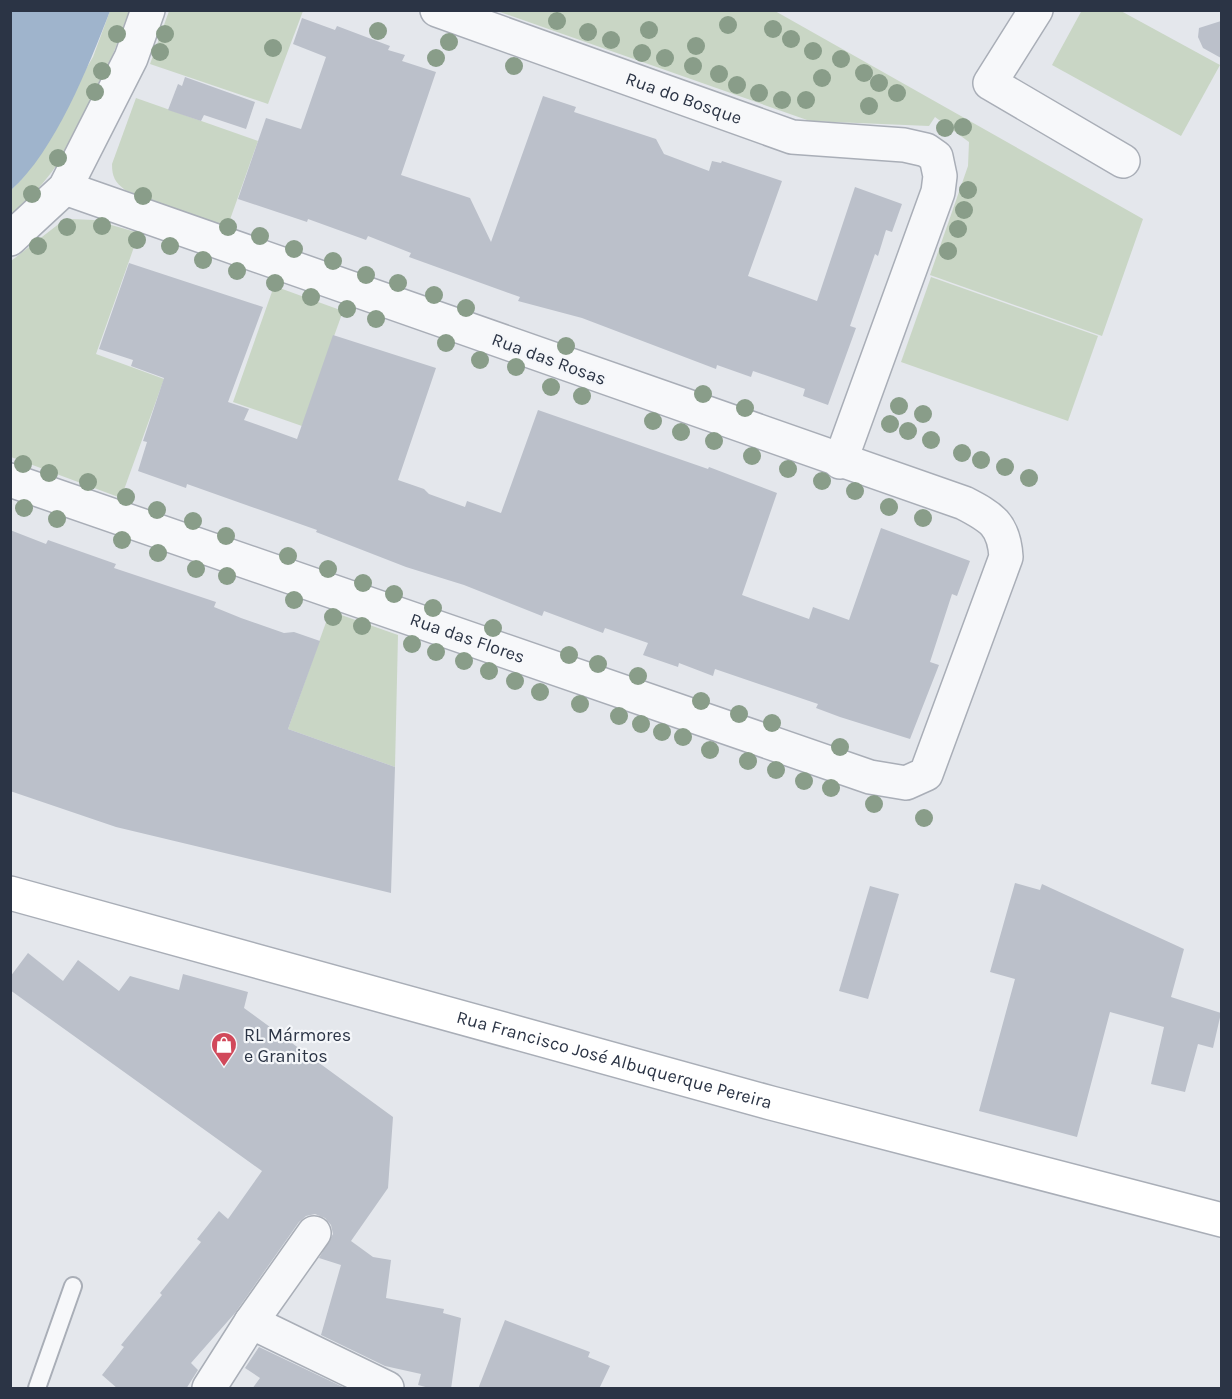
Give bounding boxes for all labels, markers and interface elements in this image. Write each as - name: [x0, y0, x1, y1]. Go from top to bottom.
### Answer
- street label: Rua do Bosque: [622, 67, 745, 129]
- street label: Rua das Rosas: [489, 328, 609, 390]
- street label: Rua das Flores: [407, 608, 528, 668]
- street label: Rua Francisco José Albuquerque Pereira: [454, 1006, 775, 1114]
- place label: RL Mármores e Granitos: [244, 1024, 351, 1067]
- shop icon: RL Mármores e Granitos: [209, 1030, 239, 1068]

